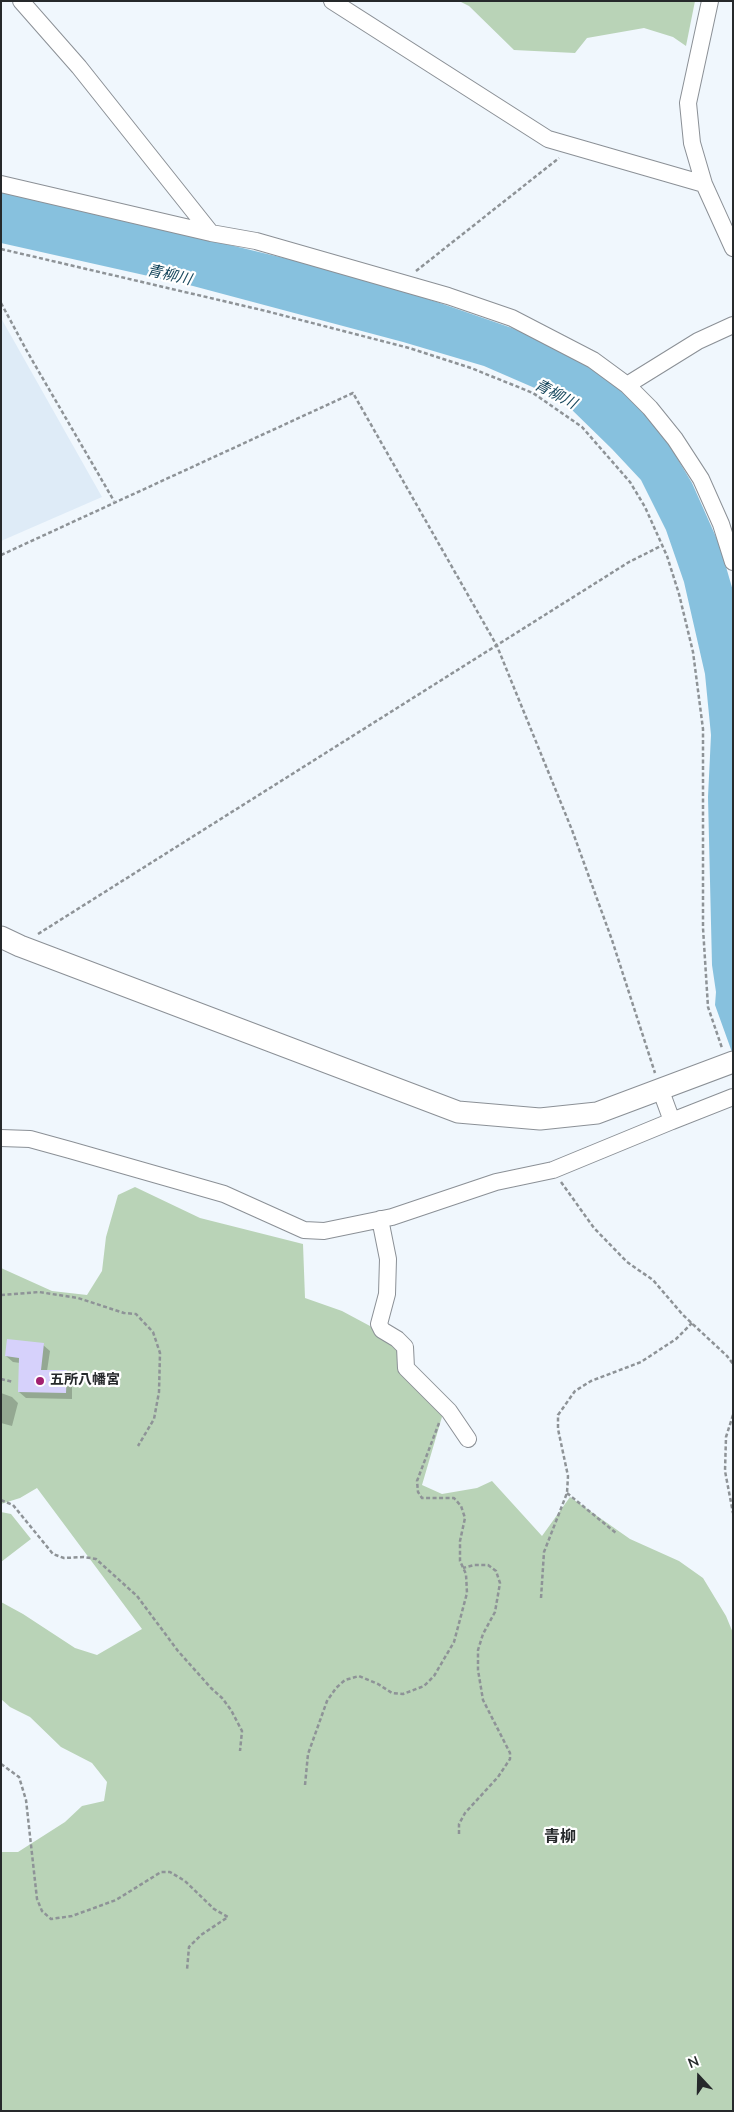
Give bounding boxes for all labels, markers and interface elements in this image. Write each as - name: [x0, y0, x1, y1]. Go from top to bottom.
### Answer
- water label: 青柳川: [145, 262, 193, 290]
- water label: 青柳川: [531, 376, 579, 414]
- place label: 五所八幡宮: [50, 1373, 120, 1389]
- marker: 五所八幡宮: [34, 1375, 46, 1387]
- district label: 青柳: [544, 1828, 576, 1848]
- north arrow: [674, 2052, 724, 2102]
- text: N: [685, 2052, 702, 2073]

